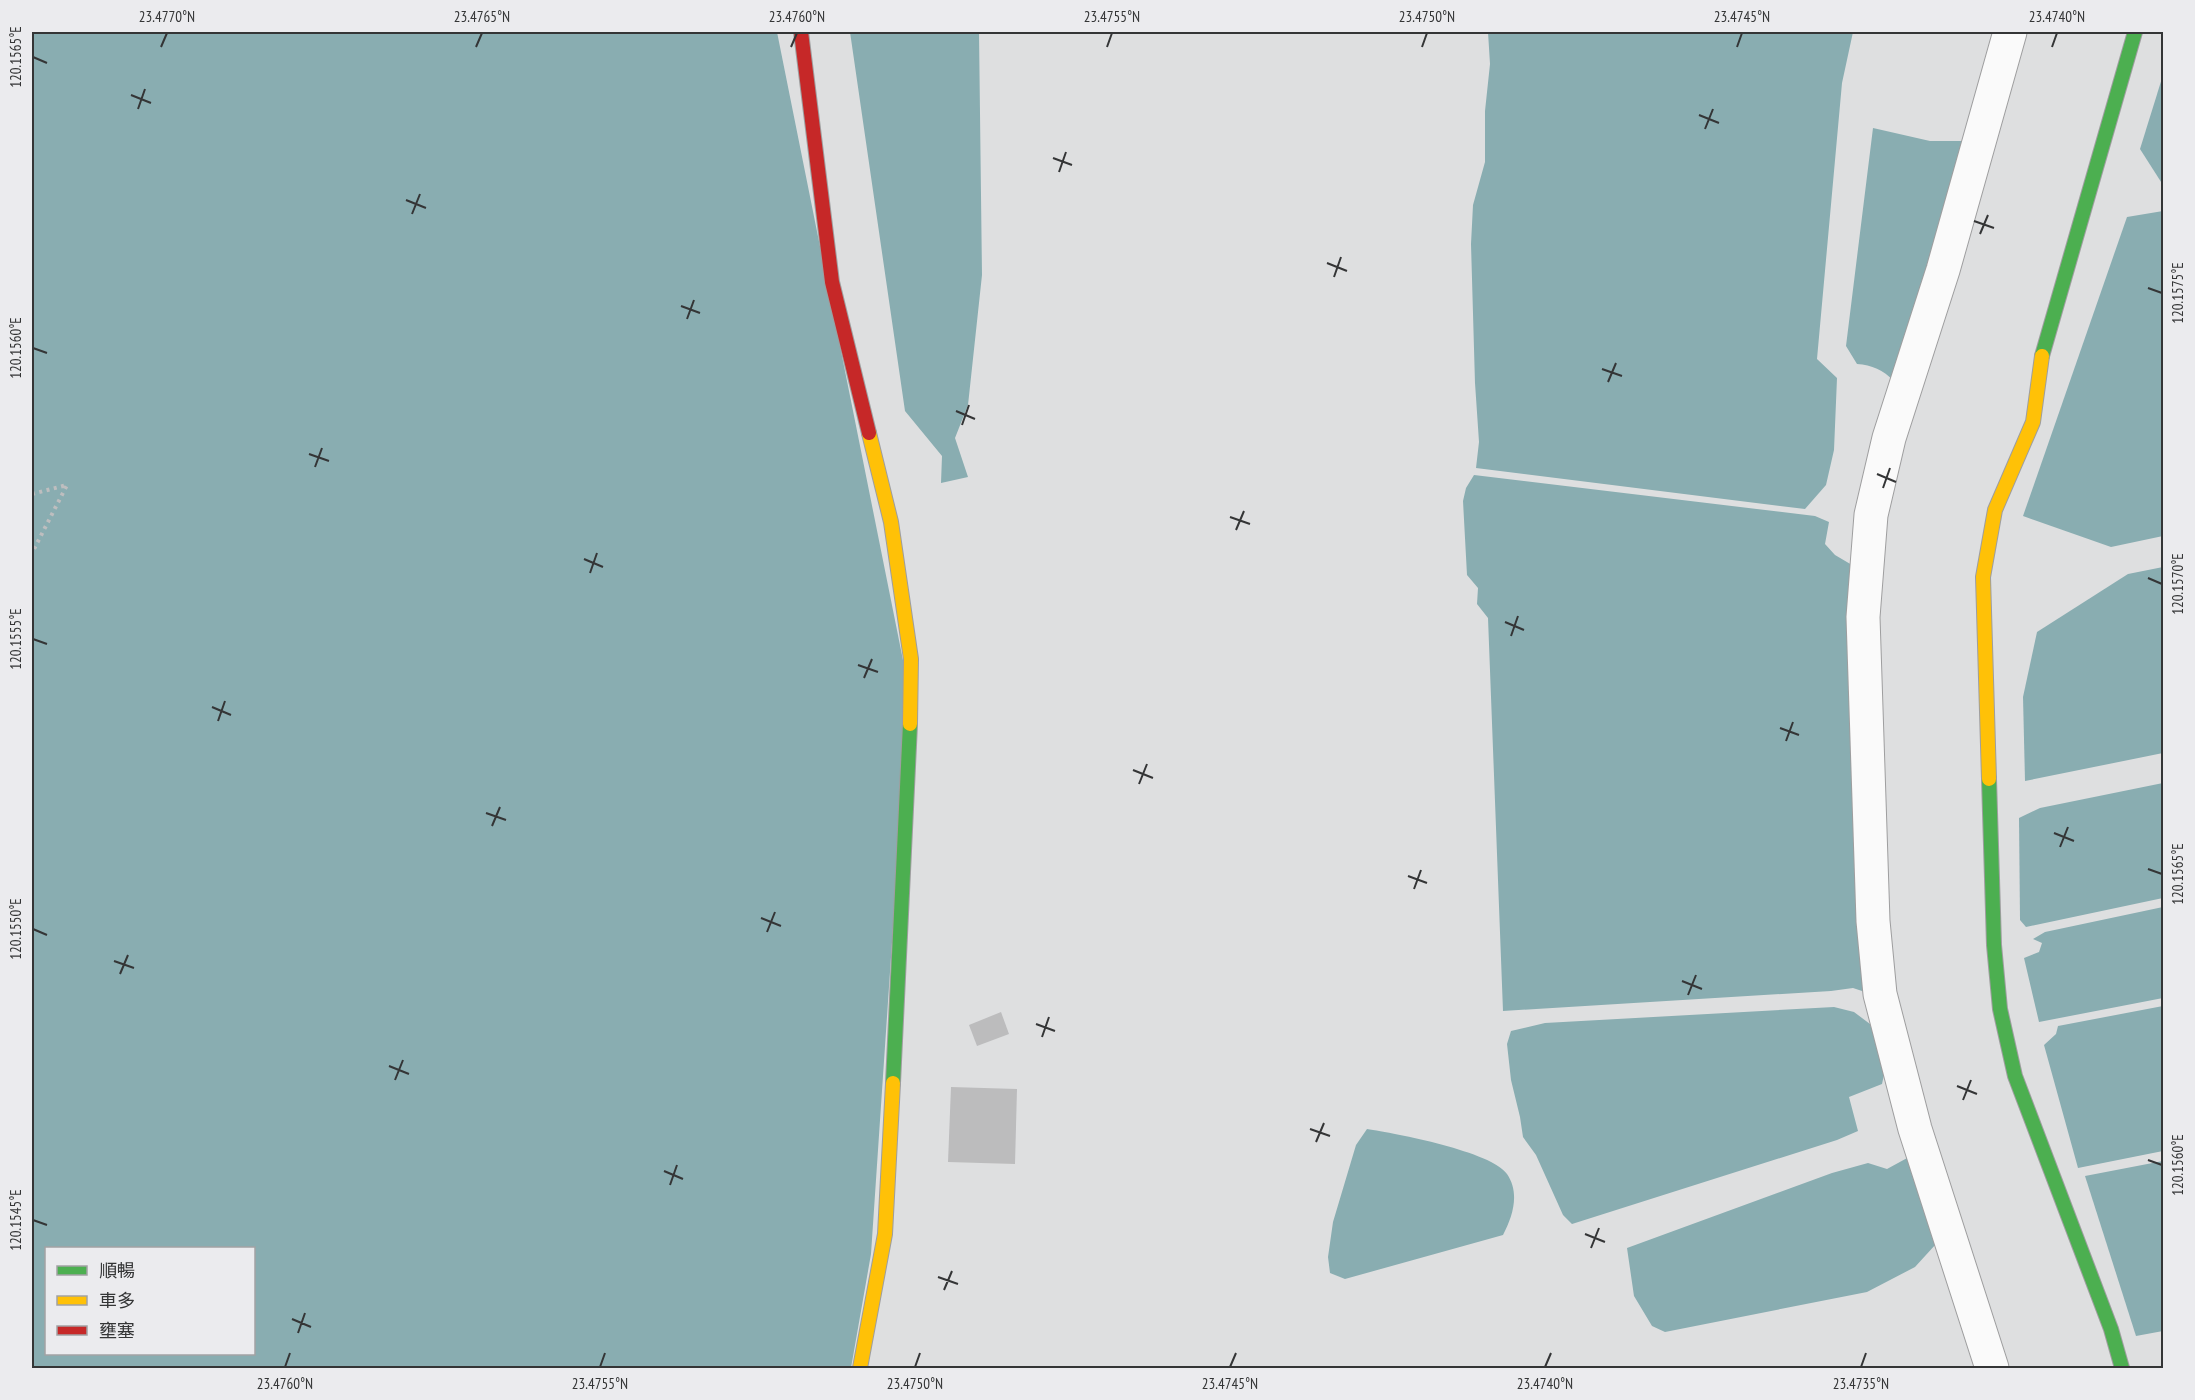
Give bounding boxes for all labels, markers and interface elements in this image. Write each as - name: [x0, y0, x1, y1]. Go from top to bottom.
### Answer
- text: 23.4770°N: [139, 7, 195, 26]
- text: 23.4765°N: [454, 7, 510, 26]
- text: 23.4760°N: [769, 7, 825, 26]
- text: 23.4755°N: [1084, 7, 1140, 26]
- text: 23.4750°N: [1399, 7, 1455, 26]
- text: 23.4745°N: [1714, 7, 1770, 26]
- text: 23.4740°N: [2029, 7, 2085, 26]
- text: 120.1565°E: [6, 26, 25, 88]
- text: 120.1575°E: [2168, 262, 2187, 324]
- text: 120.1560°E: [6, 317, 25, 379]
- text: 120.1570°E: [2168, 553, 2187, 615]
- text: 120.1555°E: [6, 608, 25, 670]
- text: 120.1565°E: [2168, 843, 2187, 905]
- text: 120.1550°E: [6, 898, 25, 960]
- text: 120.1560°E: [2168, 1134, 2187, 1196]
- text: 120.1545°E: [6, 1189, 25, 1251]
- legend: [45, 1247, 255, 1355]
- text: 順暢: [99, 1259, 135, 1282]
- text: 車多: [99, 1289, 135, 1312]
- text: 壅塞: [99, 1319, 135, 1342]
- text: 23.4760°N: [257, 1374, 313, 1393]
- text: 23.4755°N: [572, 1374, 628, 1393]
- text: 23.4750°N: [887, 1374, 943, 1393]
- text: 23.4745°N: [1202, 1374, 1258, 1393]
- text: 23.4740°N: [1517, 1374, 1573, 1393]
- text: 23.4735°N: [1833, 1374, 1889, 1393]

